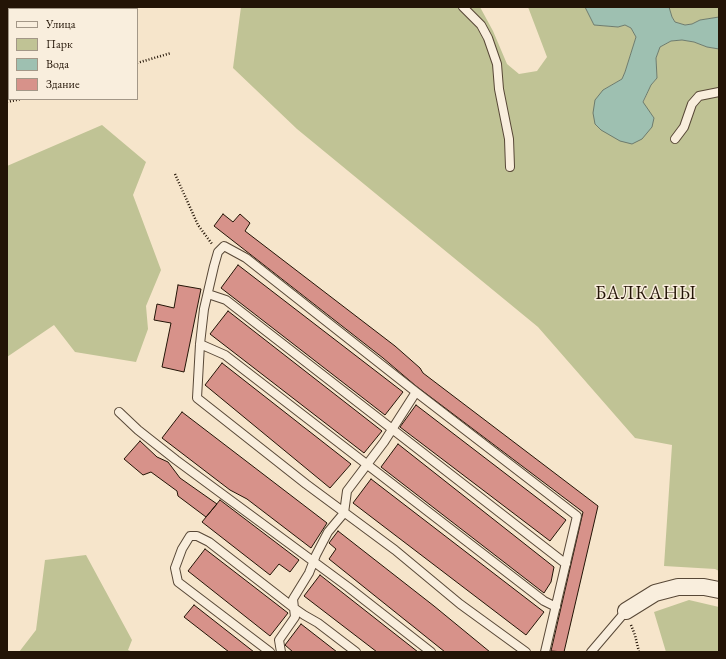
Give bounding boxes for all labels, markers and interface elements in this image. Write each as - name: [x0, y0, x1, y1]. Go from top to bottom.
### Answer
- legend: [8, 8, 138, 100]
- text: Улица: [46, 16, 76, 32]
- text: Парк: [46, 36, 73, 52]
- text: Вода: [46, 56, 69, 72]
- text: Здание: [46, 76, 80, 92]
- district label: БАЛКАНЫ: [595, 283, 697, 305]

